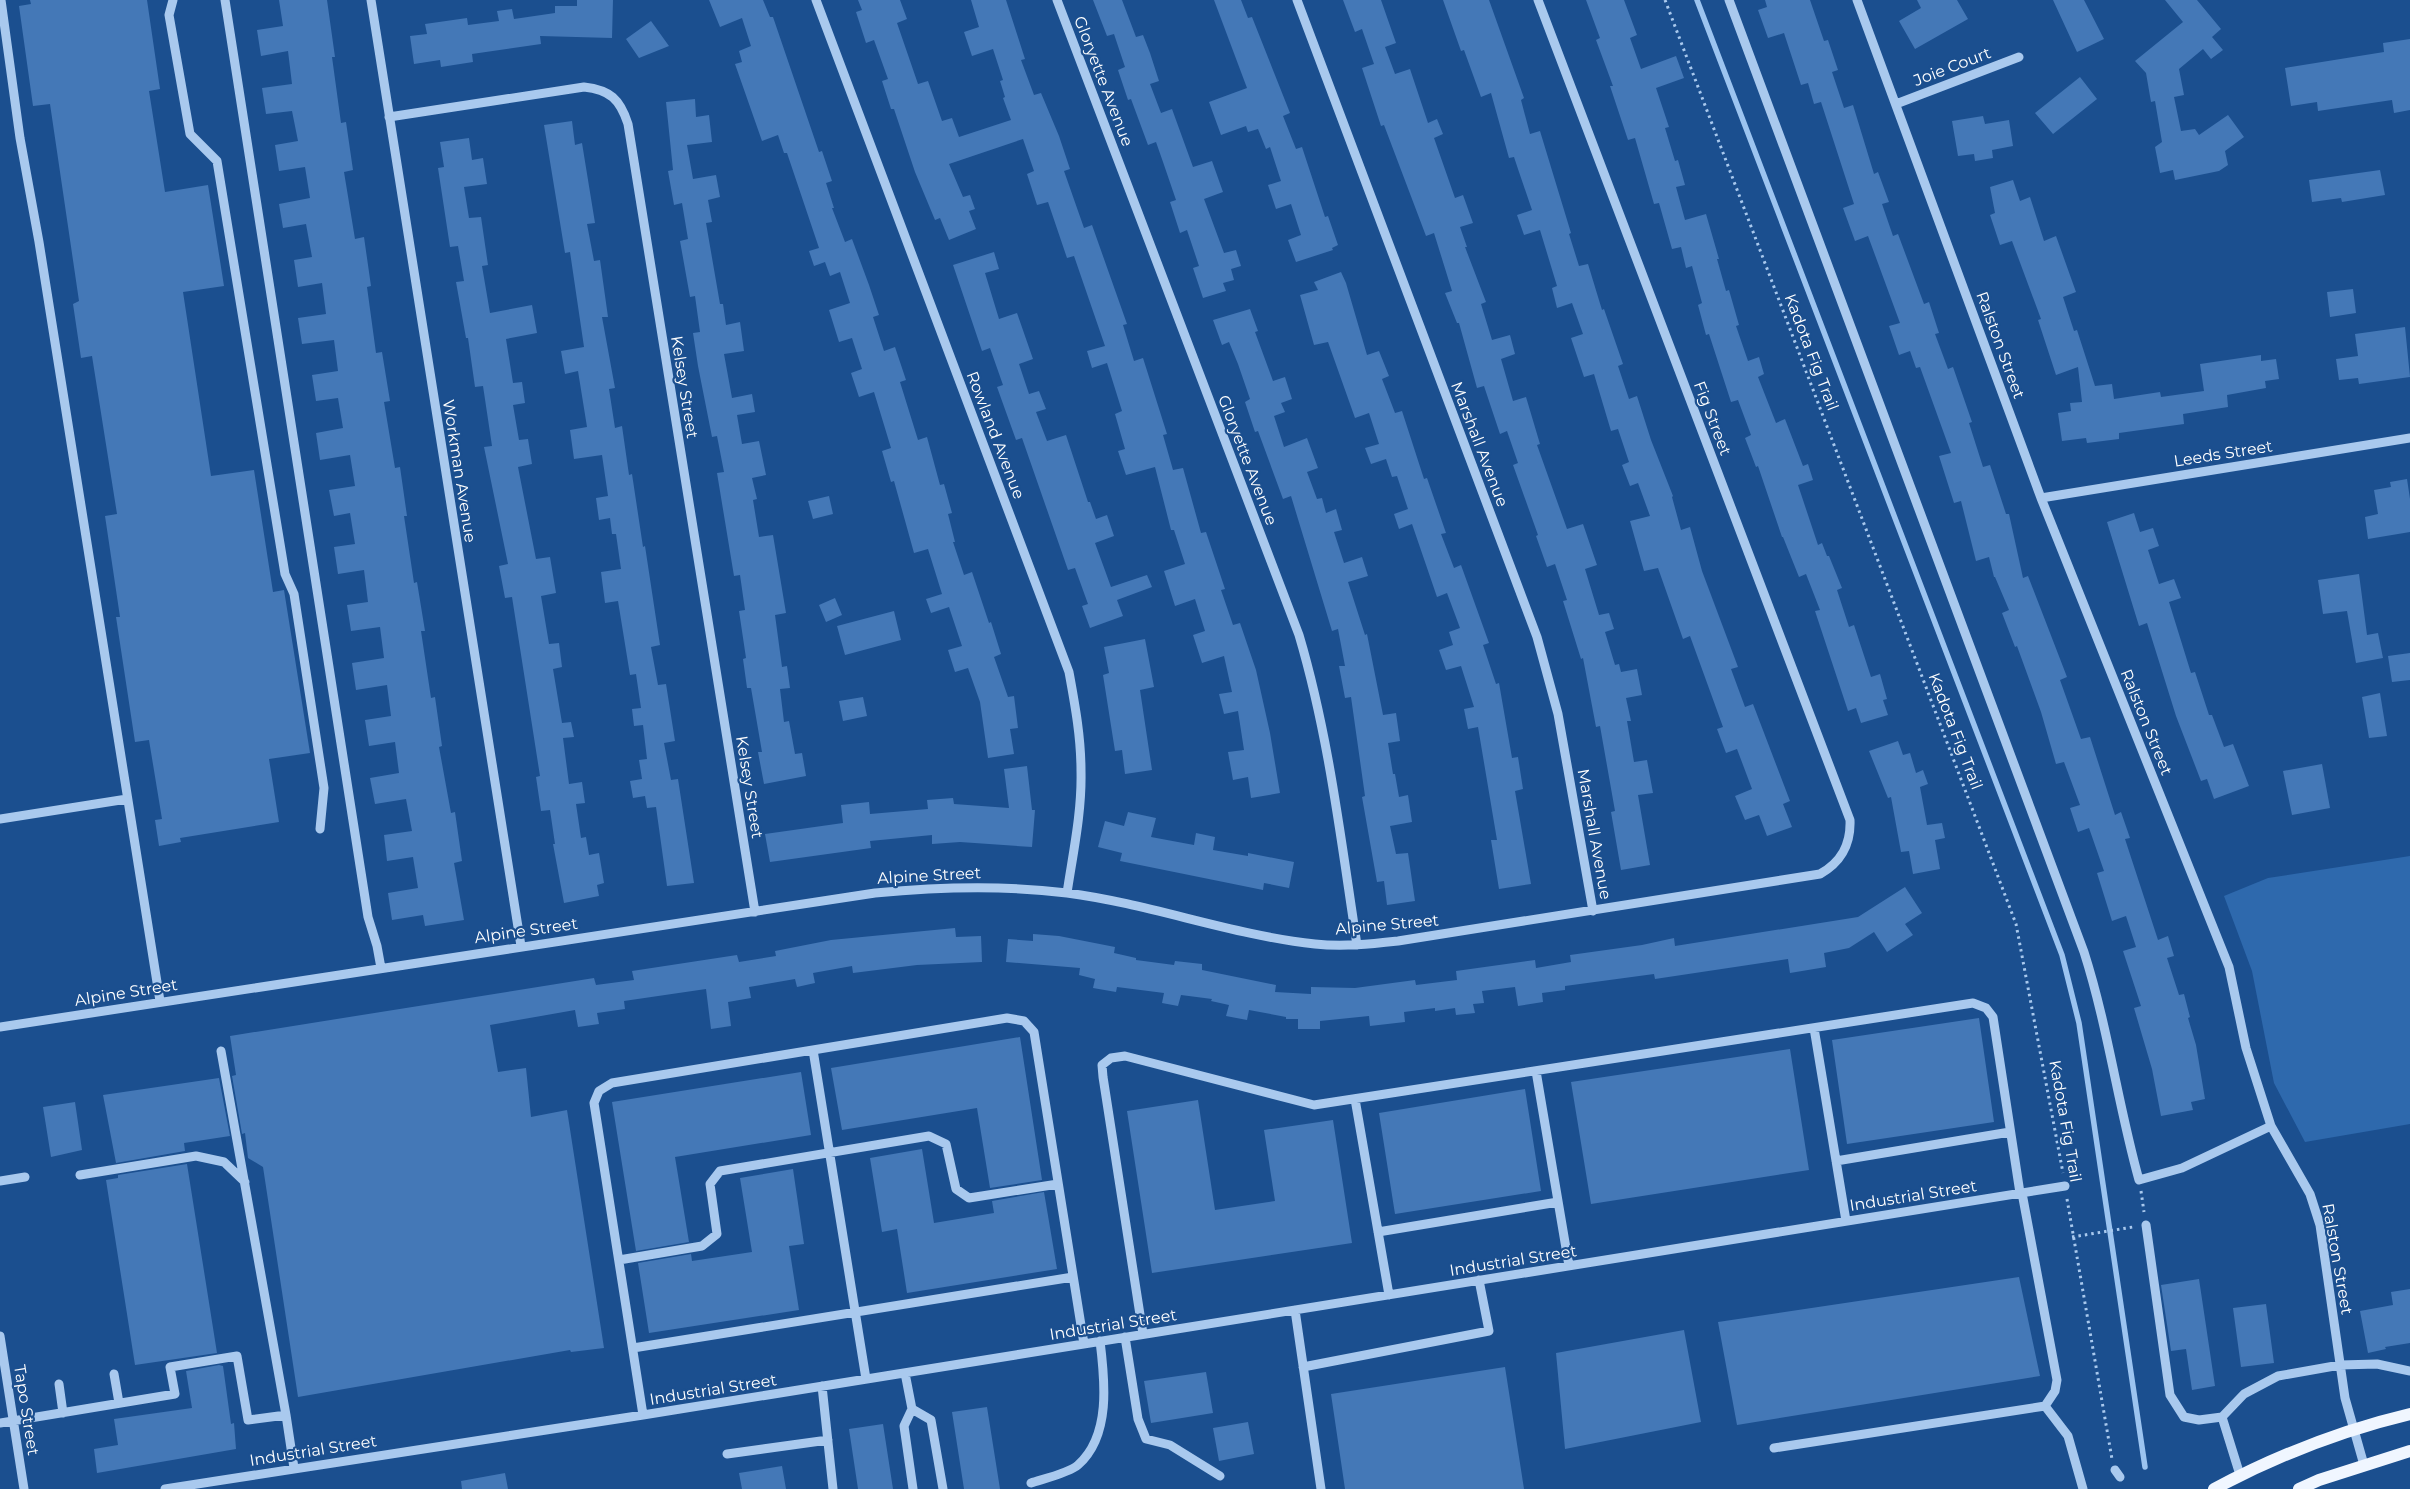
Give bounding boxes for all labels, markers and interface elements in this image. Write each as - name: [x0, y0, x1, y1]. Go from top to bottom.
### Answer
- street label: Gloryette Avenue: [1070, 13, 1137, 149]
- street label: Joie Court: [1910, 43, 1994, 90]
- street label: Ralston Street: [1972, 289, 2029, 402]
- street label: Kadota Fig Trail: [1781, 291, 1843, 413]
- street label: Kelsey Street: [667, 334, 702, 440]
- street label: Rowland Avenue: [962, 369, 1029, 502]
- street label: Fig Street: [1690, 378, 1736, 458]
- street label: Marshall Avenue: [1447, 379, 1512, 509]
- street label: Gloryette Avenue: [1214, 392, 1281, 528]
- street label: Workman Avenue: [439, 398, 480, 544]
- street label: Leeds Street: [2172, 436, 2274, 471]
- street label: Ralston Street: [2117, 666, 2177, 778]
- street label: Kadota Fig Trail: [1925, 670, 1987, 792]
- street label: Kelsey Street: [732, 734, 767, 840]
- street label: Marshall Avenue: [1574, 767, 1615, 901]
- street label: Alpine Street: [877, 863, 982, 888]
- street label: Alpine Street: [1334, 910, 1440, 938]
- street label: Alpine Street: [473, 914, 579, 947]
- street label: Alpine Street: [73, 975, 179, 1010]
- street label: Kadota Fig Trail: [2045, 1059, 2086, 1184]
- street label: Industrial Street: [1848, 1176, 1978, 1215]
- street label: Ralston Street: [2318, 1202, 2357, 1317]
- street label: Industrial Street: [1448, 1241, 1578, 1280]
- street label: Industrial Street: [1048, 1305, 1178, 1344]
- street label: Tapo Street: [10, 1363, 43, 1457]
- street label: Industrial Street: [648, 1370, 778, 1409]
- street label: Industrial Street: [248, 1431, 378, 1470]

